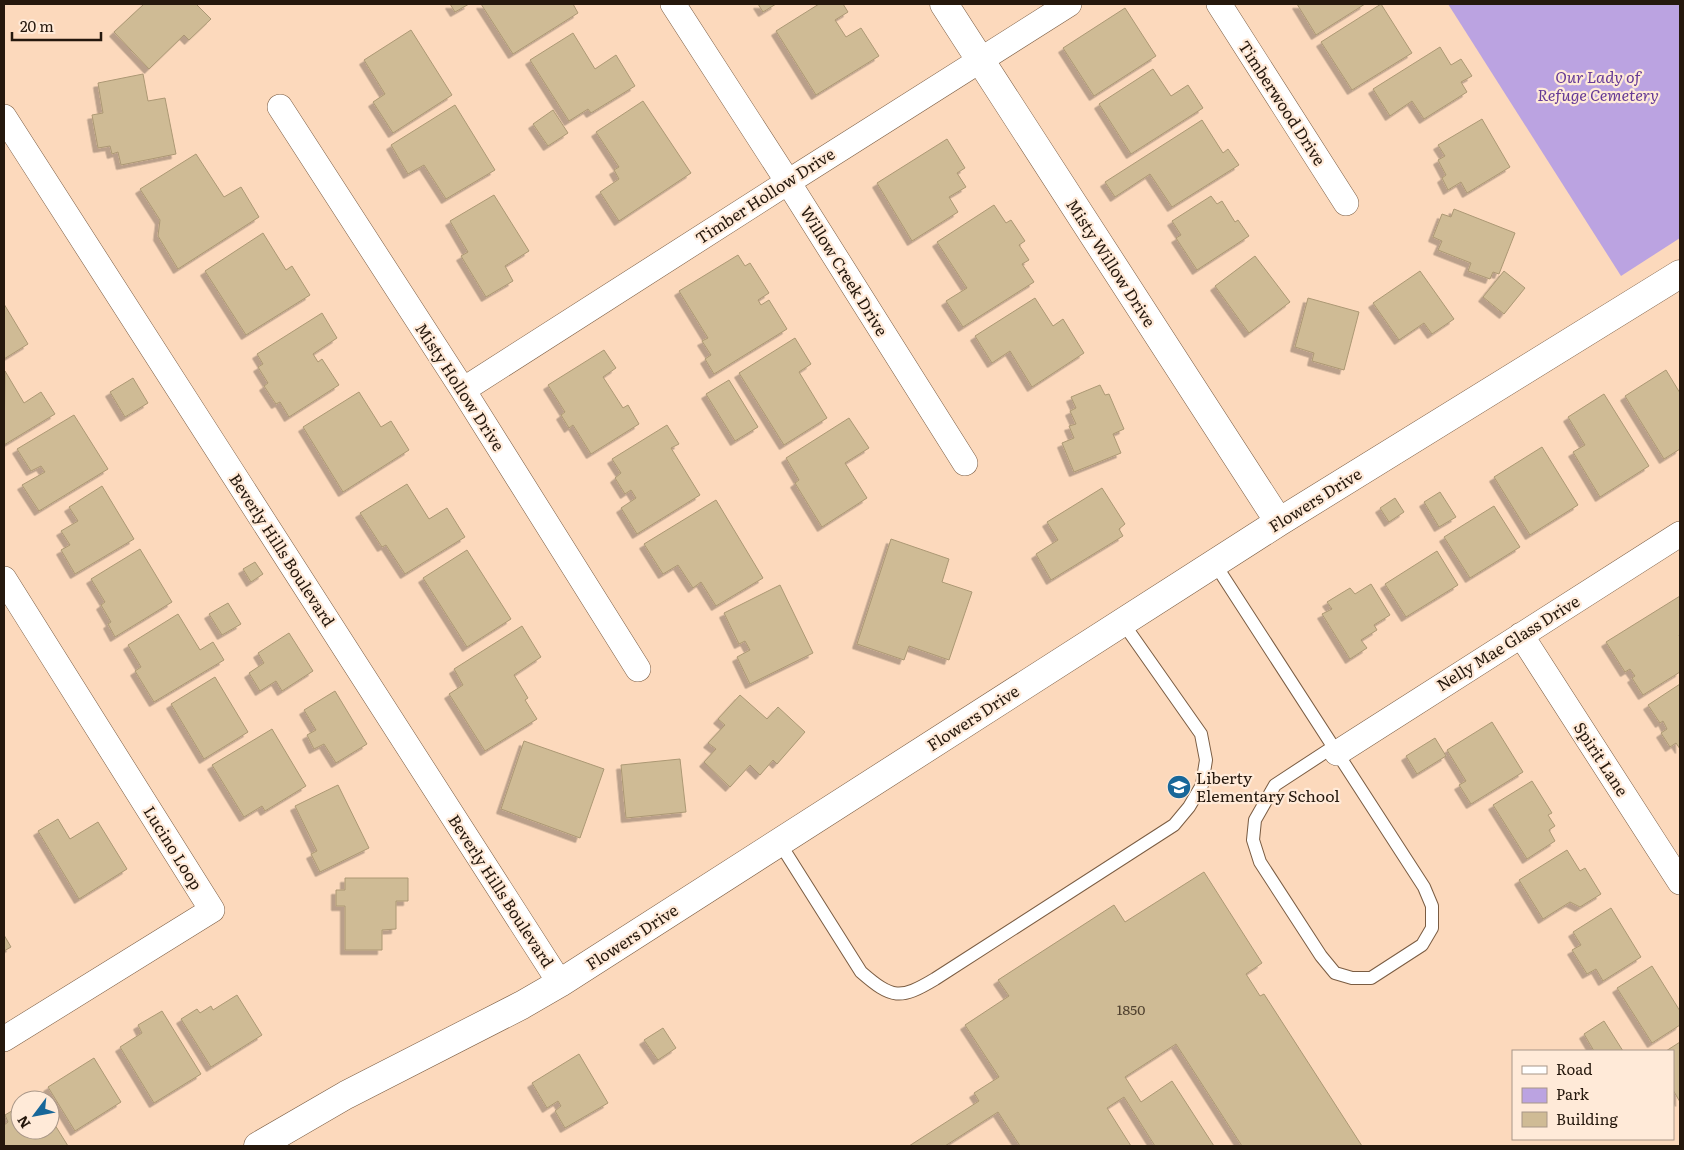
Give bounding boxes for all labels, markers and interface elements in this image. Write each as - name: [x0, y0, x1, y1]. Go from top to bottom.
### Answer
- scale bar: [12, 10, 101, 42]
- text: 20 m: [20, 14, 54, 37]
- street label: Timberwood Drive: [1233, 35, 1332, 170]
- park label: Our Lady of Refuge Cemetery: [1537, 64, 1659, 106]
- street label: Timber Hollow Drive: [690, 141, 839, 249]
- street label: Misty Willow Drive: [1061, 194, 1162, 331]
- street label: Willow Creek Drive: [795, 201, 895, 340]
- street label: Misty Hollow Drive: [410, 318, 511, 455]
- street label: Flowers Drive: [1263, 461, 1366, 537]
- street label: Beverly Hills Boulevard: [224, 468, 342, 631]
- street label: Nelly Mae Glass Drive: [1431, 588, 1584, 696]
- street label: Flowers Drive: [922, 678, 1023, 756]
- street label: Spirit Lane: [1569, 717, 1635, 800]
- place label: Liberty Elementary School: [1196, 765, 1340, 807]
- school or university icon: Liberty Elementary School: [1166, 774, 1192, 800]
- street label: Lucino Loop: [138, 801, 209, 894]
- street label: Beverly Hills Boulevard: [443, 809, 561, 972]
- street label: Flowers Drive: [581, 897, 682, 975]
- house number: 1850: [1117, 999, 1145, 1019]
- legend: [1512, 1050, 1674, 1140]
- text: Road: [1556, 1057, 1592, 1080]
- text: Park: [1556, 1082, 1590, 1105]
- north arrow: [10, 1090, 60, 1140]
- text: Building: [1556, 1107, 1618, 1130]
- text: N: [11, 1112, 35, 1133]

